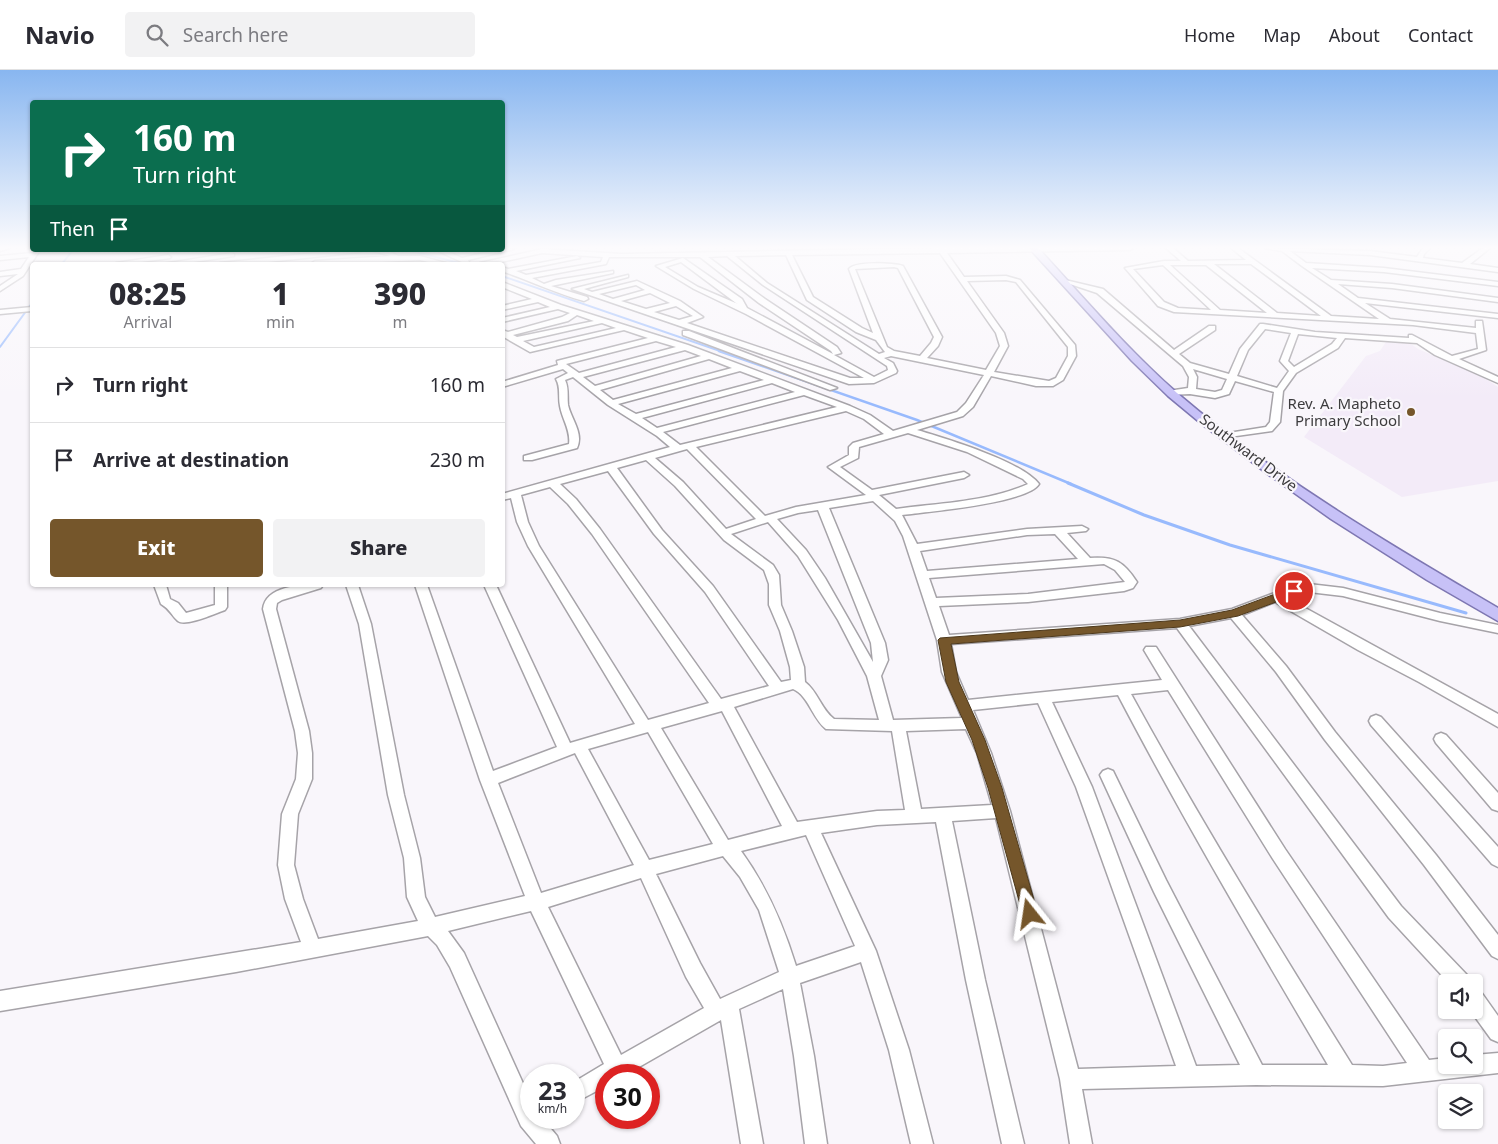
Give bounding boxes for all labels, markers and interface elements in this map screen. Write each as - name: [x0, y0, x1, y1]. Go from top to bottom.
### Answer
- search box: [125, 12, 475, 57]
- text: Navio: [25, 18, 95, 51]
- icon: search: [143, 21, 171, 49]
- text: Search here: [183, 22, 289, 48]
- text: Home: [1184, 23, 1235, 47]
- text: Map: [1263, 23, 1301, 47]
- text: About: [1329, 23, 1380, 47]
- text: Contact: [1408, 23, 1473, 47]
- text: 160 m: [133, 114, 236, 161]
- icon: right: [50, 120, 115, 185]
- text: Turn right: [133, 159, 236, 189]
- icon: arrive: [105, 215, 133, 243]
- text: Then: [50, 216, 95, 242]
- text: 08:25: [109, 273, 187, 314]
- text: 1: [272, 273, 289, 314]
- text: 390: [374, 273, 426, 314]
- text: Arrival: [124, 311, 172, 333]
- text: min: [266, 311, 295, 333]
- text: m: [392, 311, 407, 333]
- icon: right: [50, 371, 78, 399]
- text: Turn right: [93, 372, 188, 398]
- text: 160 m: [430, 372, 485, 398]
- place label: Rev. A. Mapheto Primary School: [1288, 393, 1401, 430]
- marker: Rev. A. Mapheto Primary School: [1405, 406, 1417, 418]
- street label: Southward Drive: [1196, 409, 1302, 495]
- icon: arrive: [50, 446, 78, 474]
- text: Arrive at destination: [93, 447, 289, 473]
- text: 230 m: [430, 447, 485, 473]
- button: Exit: [50, 519, 263, 577]
- button: Share: [273, 519, 485, 577]
- pin: [1273, 570, 1315, 612]
- icon: arrive: [1280, 577, 1308, 605]
- position arrow: [1003, 887, 1055, 939]
- map controls: [1438, 974, 1483, 1129]
- button: sound: [1438, 974, 1483, 1019]
- button: search: [1438, 1029, 1483, 1074]
- speed limit sign: 30: [595, 1064, 660, 1129]
- text: 23: [538, 1073, 567, 1107]
- button: layers: [1438, 1084, 1483, 1129]
- text: km/h: [538, 1100, 567, 1117]

